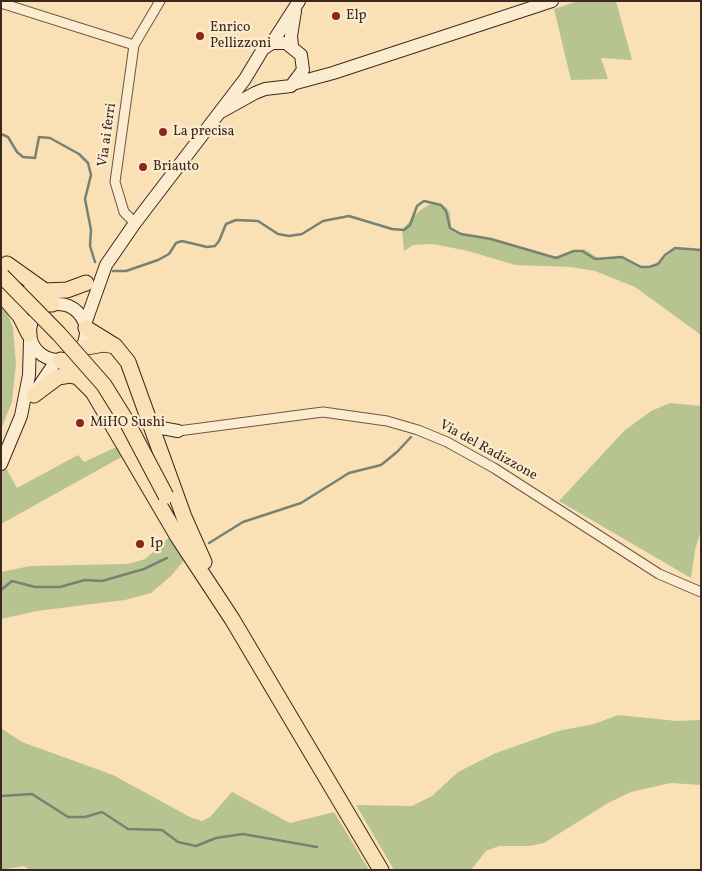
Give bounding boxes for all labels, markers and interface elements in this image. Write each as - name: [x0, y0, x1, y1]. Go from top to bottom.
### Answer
- place label: Elp: [346, 8, 367, 24]
- marker: Elp: [330, 10, 342, 22]
- place label: Enrico Pellizzoni: [210, 20, 271, 52]
- marker: Enrico Pellizzoni: [194, 30, 206, 42]
- street label: Via ai ferri: [95, 102, 121, 168]
- place label: La precisa: [173, 124, 235, 140]
- marker: La precisa: [157, 126, 169, 138]
- place label: Briauto: [153, 159, 199, 175]
- marker: Briauto: [137, 161, 149, 173]
- place label: MiHO Sushi: [90, 415, 165, 431]
- marker: MiHO Sushi: [74, 417, 86, 429]
- street label: Via del Radizzone: [436, 417, 540, 485]
- place label: Ip: [150, 536, 163, 552]
- marker: Ip: [134, 538, 146, 550]

